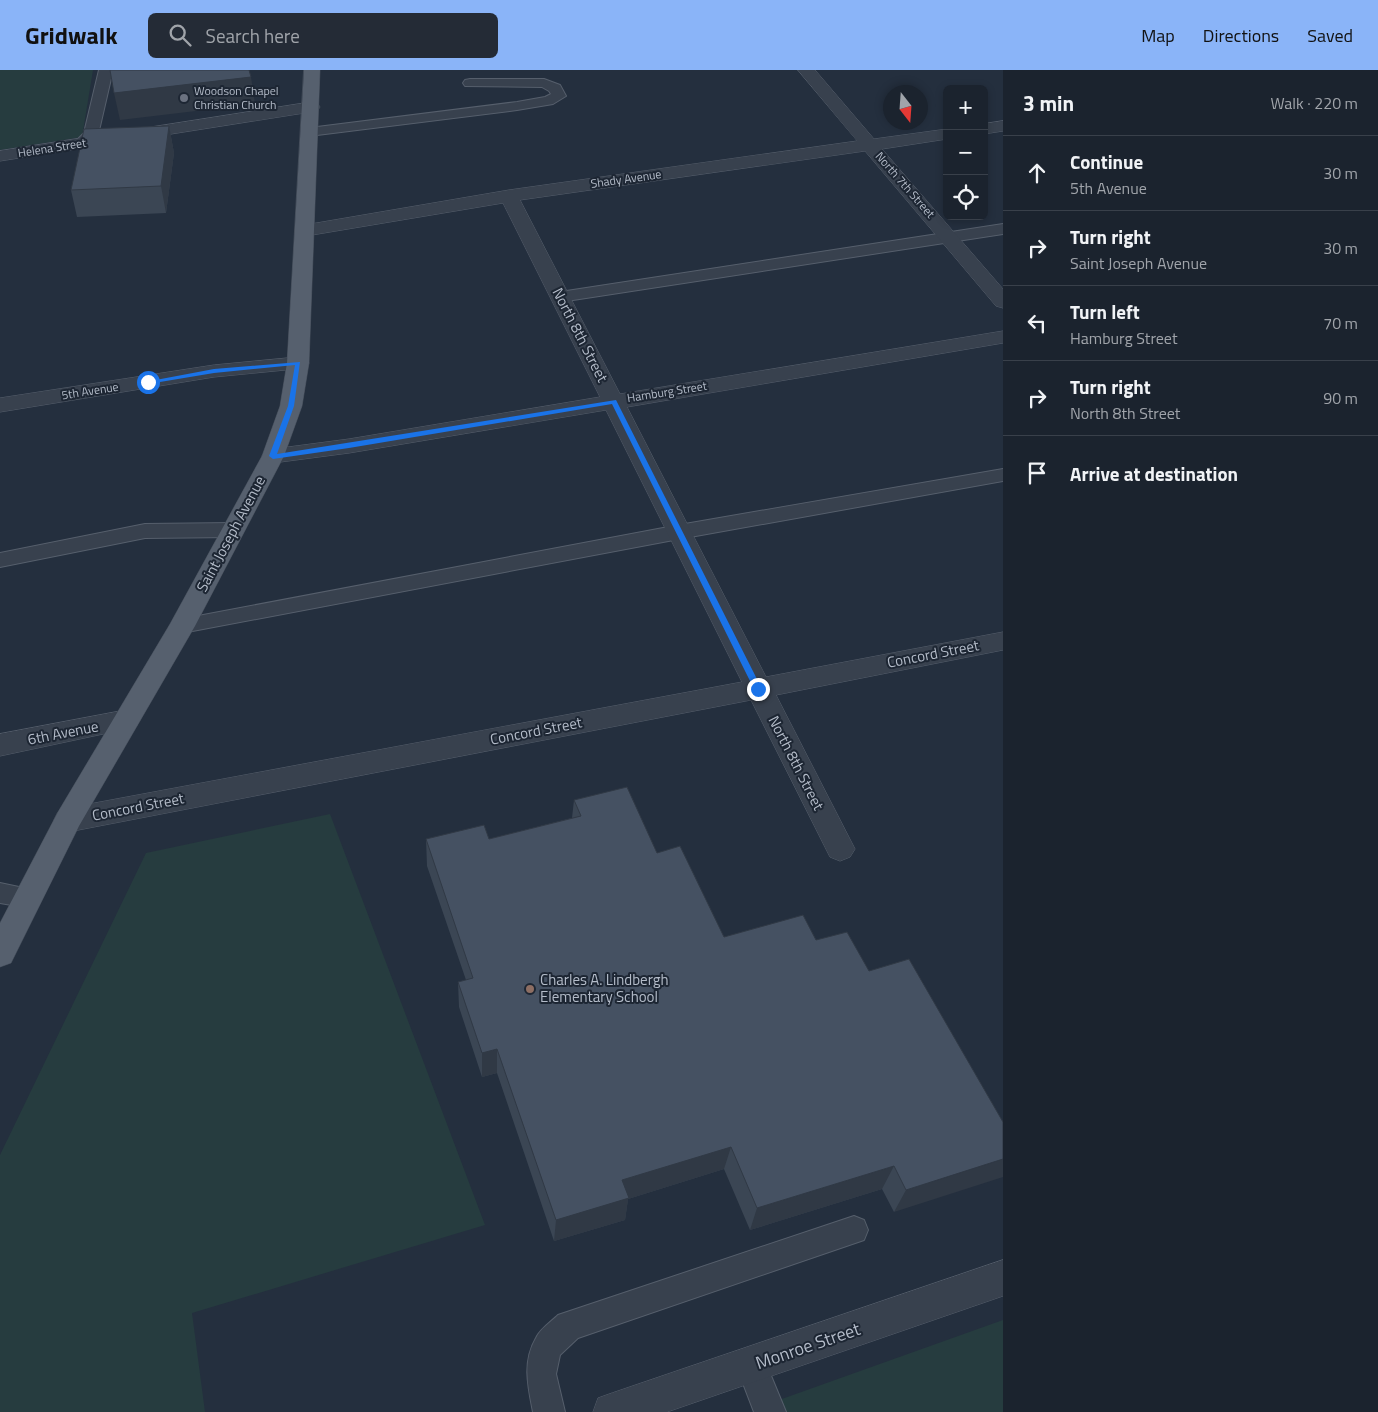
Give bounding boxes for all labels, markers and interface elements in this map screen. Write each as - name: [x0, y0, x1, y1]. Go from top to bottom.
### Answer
- search box: [148, 13, 498, 58]
- text: Gridwalk: [25, 17, 118, 53]
- icon: search: [166, 21, 194, 49]
- text: Search here: [206, 21, 300, 50]
- text: Map: [1141, 22, 1175, 49]
- text: Directions: [1203, 22, 1279, 49]
- text: Saved: [1307, 22, 1353, 49]
- place label: Woodson Chapel Christian Church: [194, 81, 279, 114]
- north arrow: [883, 85, 928, 130]
- map controls: [943, 85, 988, 220]
- button: +: [943, 85, 988, 130]
- text: 3 min: [1023, 87, 1074, 119]
- text: Walk · 220 m: [1270, 91, 1358, 115]
- marker: Woodson Chapel Christian Church: [178, 92, 190, 104]
- button: −: [943, 130, 988, 175]
- street label: Helena Street: [16, 133, 88, 162]
- street label: North 7th Street: [871, 147, 940, 223]
- text: Continue: [1070, 147, 1143, 176]
- icon: ahead: [1023, 159, 1051, 187]
- text: 30 m: [1323, 161, 1358, 185]
- street label: Shady Avenue: [589, 164, 663, 193]
- button: locate: [943, 175, 988, 220]
- text: 5th Avenue: [1070, 176, 1147, 200]
- text: Turn right: [1070, 222, 1151, 251]
- icon: right: [1023, 234, 1051, 262]
- text: 30 m: [1323, 236, 1358, 260]
- text: Saint Joseph Avenue: [1070, 251, 1207, 275]
- street label: North 8th Street: [547, 283, 615, 387]
- text: Turn left: [1070, 297, 1140, 326]
- icon: left: [1023, 309, 1051, 337]
- text: 70 m: [1323, 311, 1358, 335]
- text: Hamburg Street: [1070, 326, 1178, 350]
- route start: [137, 371, 160, 394]
- text: Turn right: [1070, 372, 1151, 401]
- street label: Hamburg Street: [626, 376, 709, 407]
- street label: 5th Avenue: [60, 377, 120, 404]
- icon: right: [1023, 384, 1051, 412]
- text: 90 m: [1323, 386, 1358, 410]
- text: North 8th Street: [1070, 401, 1180, 425]
- icon: arrive: [1023, 459, 1051, 487]
- text: Arrive at destination: [1070, 459, 1238, 488]
- street label: Saint Joseph Avenue: [190, 472, 271, 596]
- street label: Concord Street: [885, 633, 982, 674]
- route end: [747, 678, 770, 701]
- street label: Concord Street: [488, 710, 585, 751]
- street label: North 8th Street: [763, 711, 831, 815]
- street label: 6th Avenue: [25, 714, 100, 751]
- street label: Concord Street: [90, 786, 187, 827]
- place label: Charles A. Lindbergh Elementary School: [540, 968, 669, 1008]
- marker: Charles A. Lindbergh Elementary School: [524, 983, 536, 995]
- street label: Monroe Street: [752, 1315, 864, 1376]

